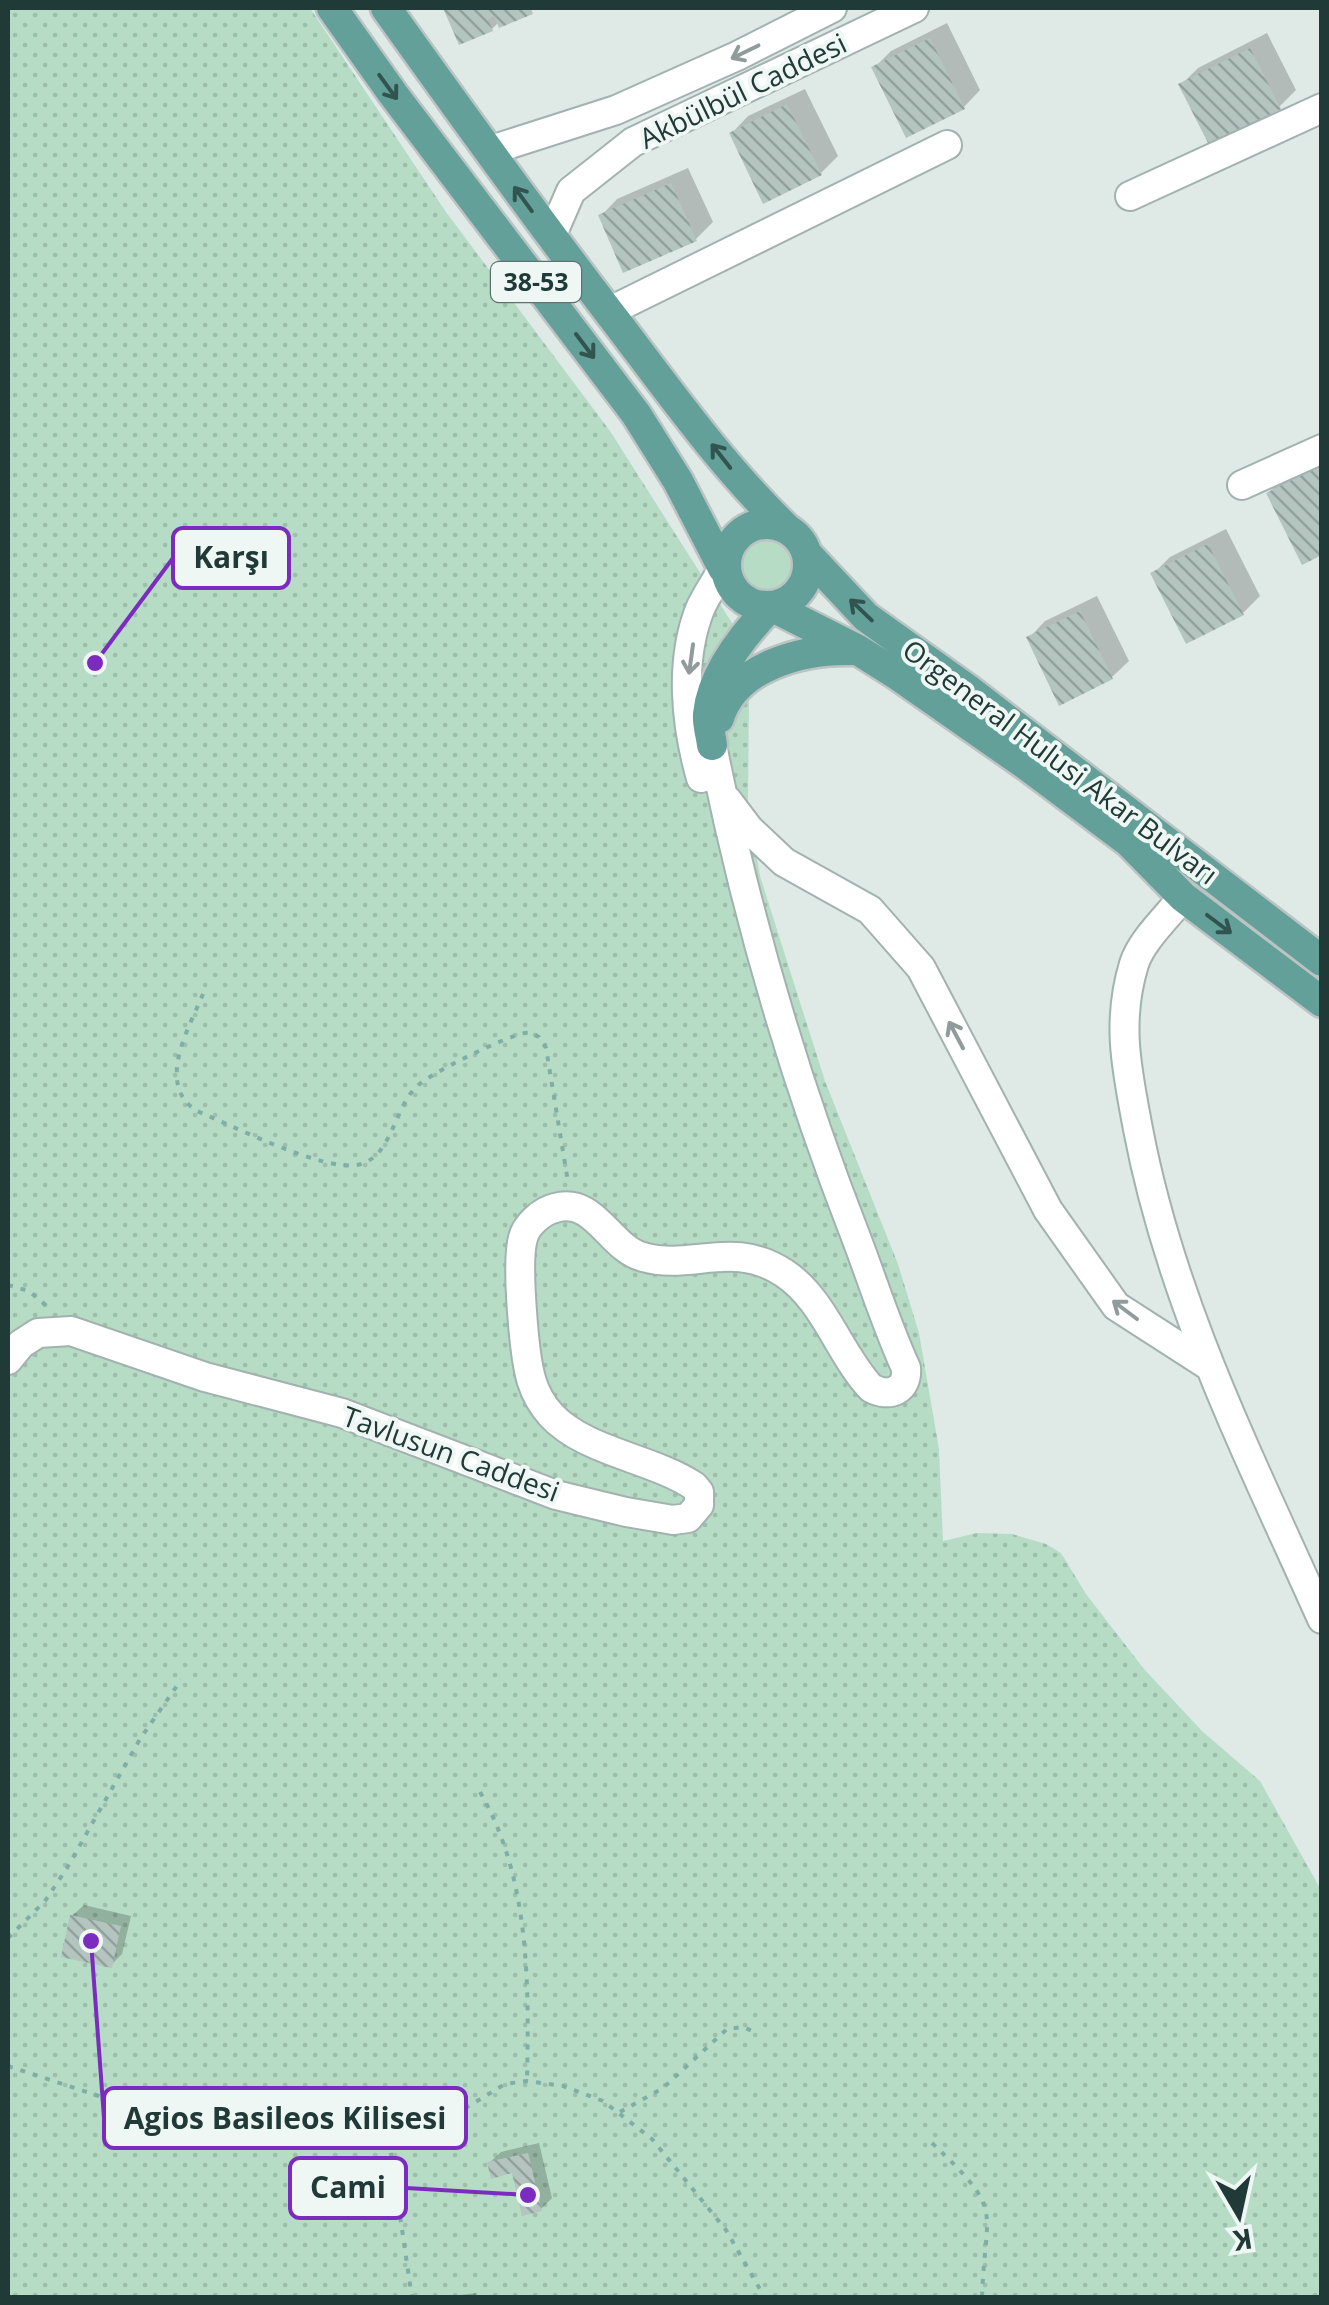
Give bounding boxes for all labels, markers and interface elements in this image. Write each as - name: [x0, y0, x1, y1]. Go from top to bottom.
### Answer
- street label: Akbülbül Caddesi: [633, 23, 852, 157]
- one-way arrow: [731, 43, 760, 62]
- one-way arrow: [378, 73, 399, 100]
- one-way arrow: [512, 186, 533, 213]
- road number: 38-53: [491, 262, 581, 302]
- one-way arrow: [574, 332, 595, 359]
- one-way arrow: [710, 444, 732, 470]
- callout: Karşı: [173, 528, 289, 588]
- text: Karşı: [193, 536, 269, 577]
- one-way arrow: [849, 598, 873, 622]
- street label: Orgeneral Hulusi Akar Bulvarı: [895, 630, 1226, 892]
- one-way arrow: [681, 642, 699, 674]
- one-way arrow: [1205, 914, 1232, 935]
- one-way arrow: [946, 1020, 965, 1050]
- one-way arrow: [1113, 1300, 1139, 1322]
- street label: Tavlusun Caddesi: [338, 1396, 565, 1510]
- callout: Agios Basileos Kilisesi: [104, 2088, 466, 2148]
- text: Agios Basileos Kilisesi: [124, 2097, 446, 2138]
- callout: Cami: [290, 2158, 406, 2218]
- north arrow: [1189, 2165, 1289, 2265]
- text: Cami: [310, 2166, 386, 2207]
- text: K: [1231, 2220, 1255, 2261]

